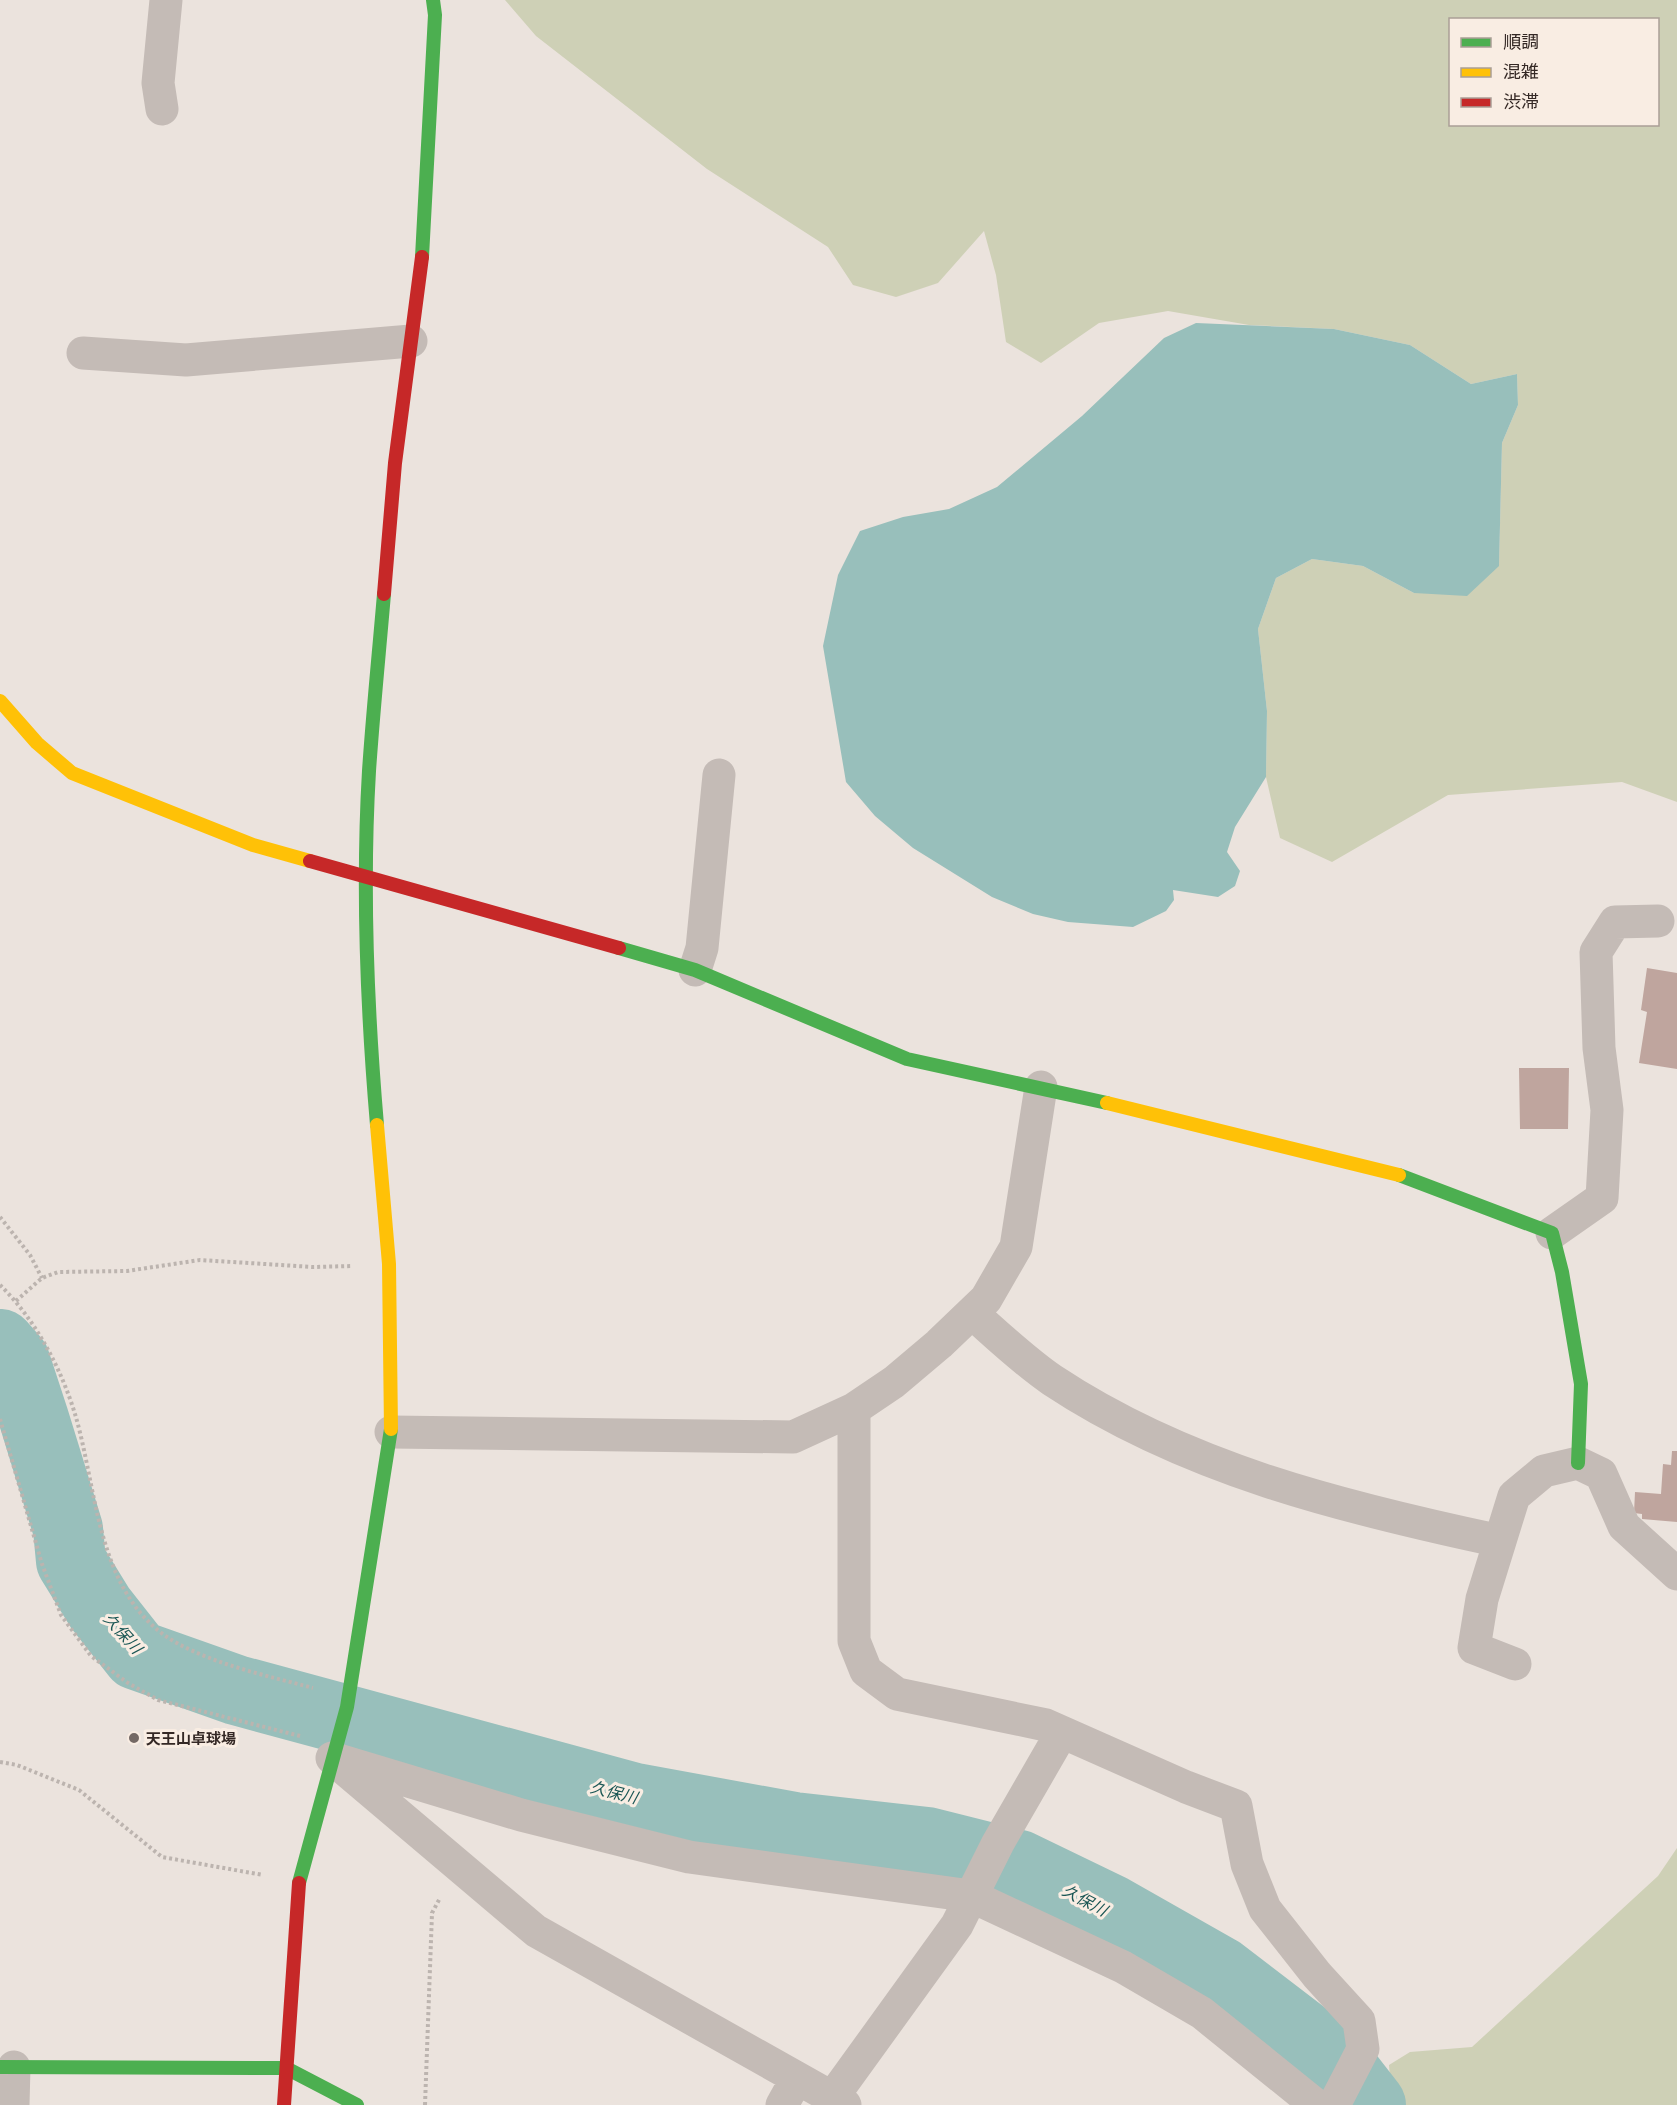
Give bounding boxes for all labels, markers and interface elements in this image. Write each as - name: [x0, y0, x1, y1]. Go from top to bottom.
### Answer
- legend: [1449, 18, 1659, 126]
- text: 順調: [1503, 30, 1539, 53]
- text: 混雑: [1503, 60, 1539, 83]
- text: 渋滞: [1503, 90, 1539, 113]
- water label: 久保川: [100, 1608, 148, 1659]
- place label: 天王山卓球場: [146, 1729, 236, 1748]
- marker: 天王山卓球場: [127, 1731, 141, 1745]
- water label: 久保川: [588, 1776, 642, 1808]
- water label: 久保川: [1059, 1880, 1113, 1921]

